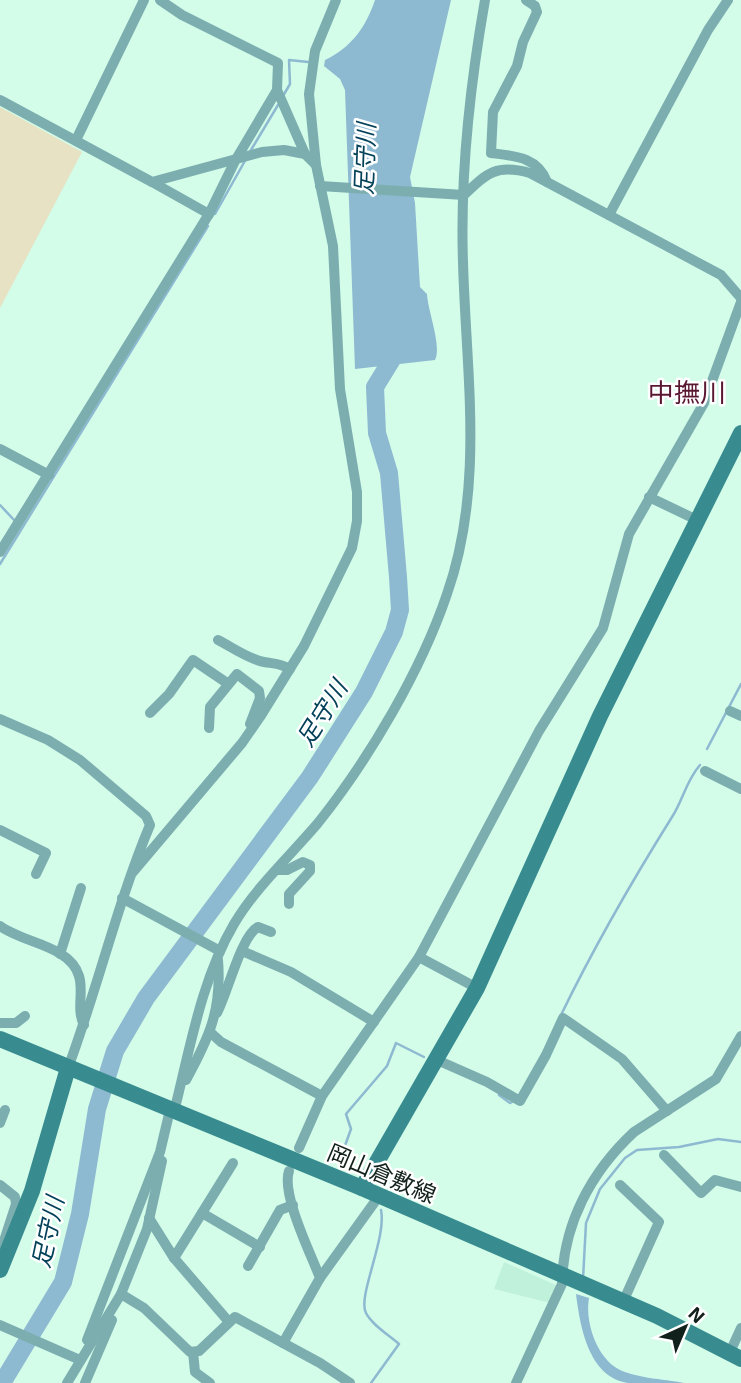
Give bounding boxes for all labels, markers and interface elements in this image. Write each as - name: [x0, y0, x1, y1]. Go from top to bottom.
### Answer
- water label: 足守川: [348, 120, 380, 195]
- district label: 中撫川: [648, 376, 726, 407]
- water label: 足守川: [290, 672, 354, 751]
- street label: 岡山倉敷線: [324, 1138, 440, 1208]
- water label: 足守川: [25, 1191, 69, 1270]
- north arrow: [650, 1292, 720, 1362]
- text: N: [684, 1301, 710, 1327]

